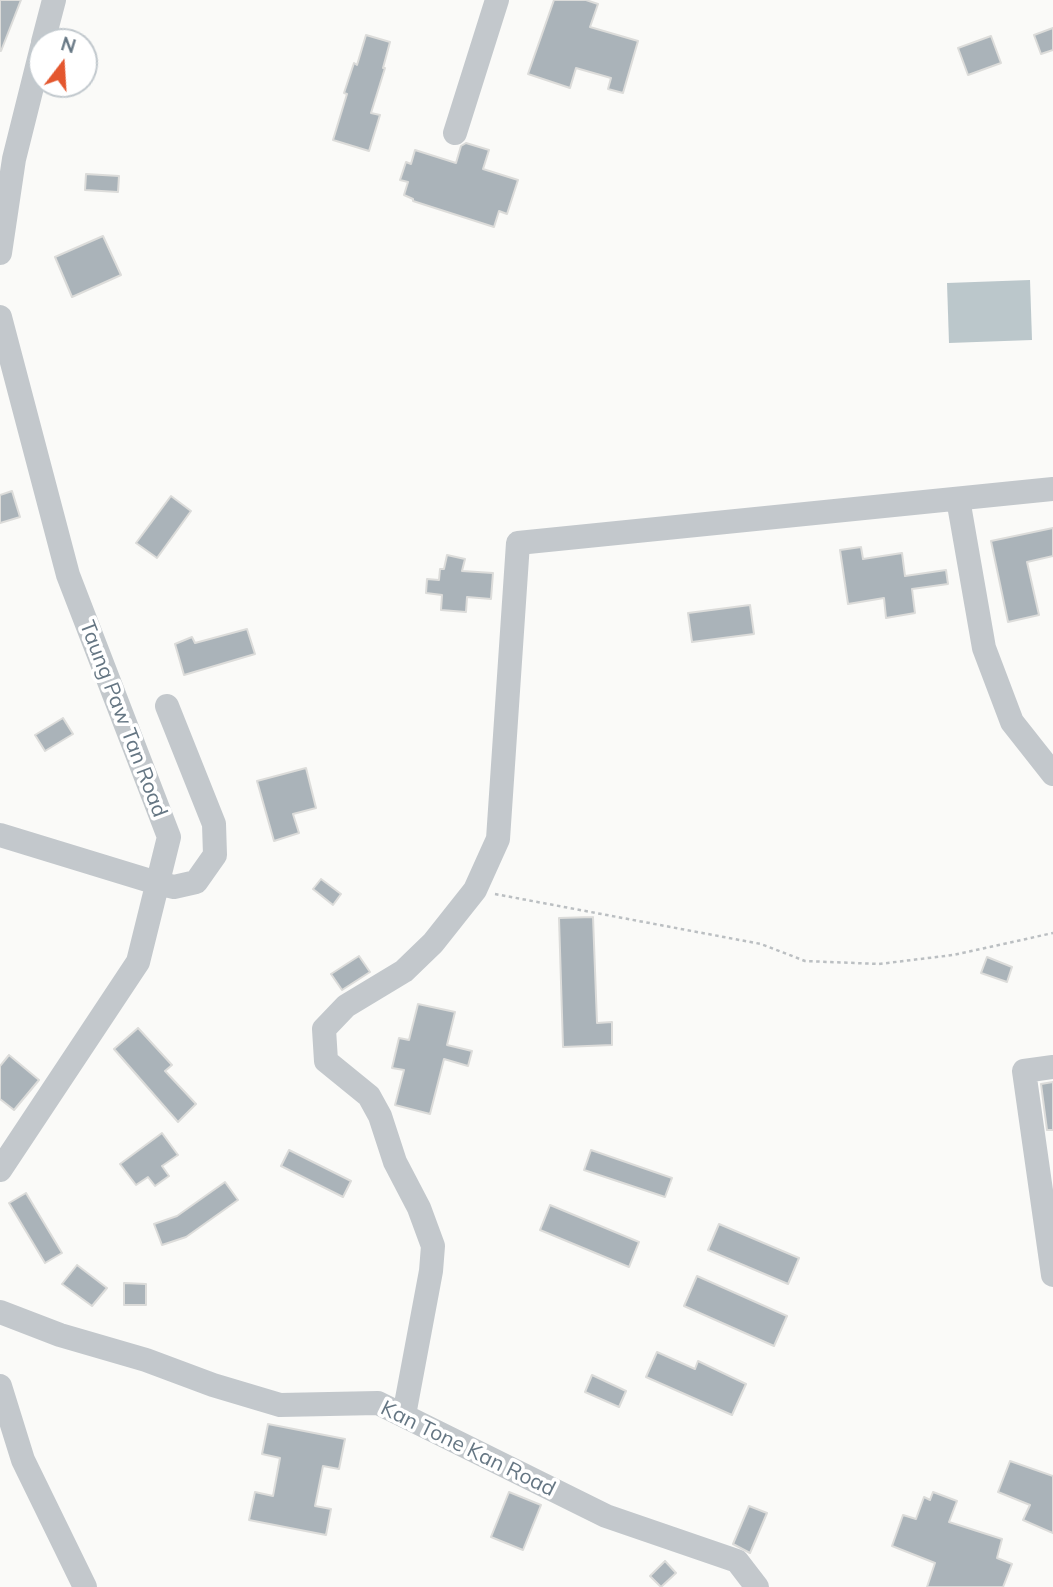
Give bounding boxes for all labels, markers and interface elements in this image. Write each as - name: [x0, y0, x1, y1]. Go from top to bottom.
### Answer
- north arrow: [28, 28, 98, 98]
- text: N: [58, 31, 79, 58]
- street label: Taung Paw Tan Road: [74, 617, 172, 821]
- street label: Kan Tone Kan Road: [377, 1396, 559, 1502]

